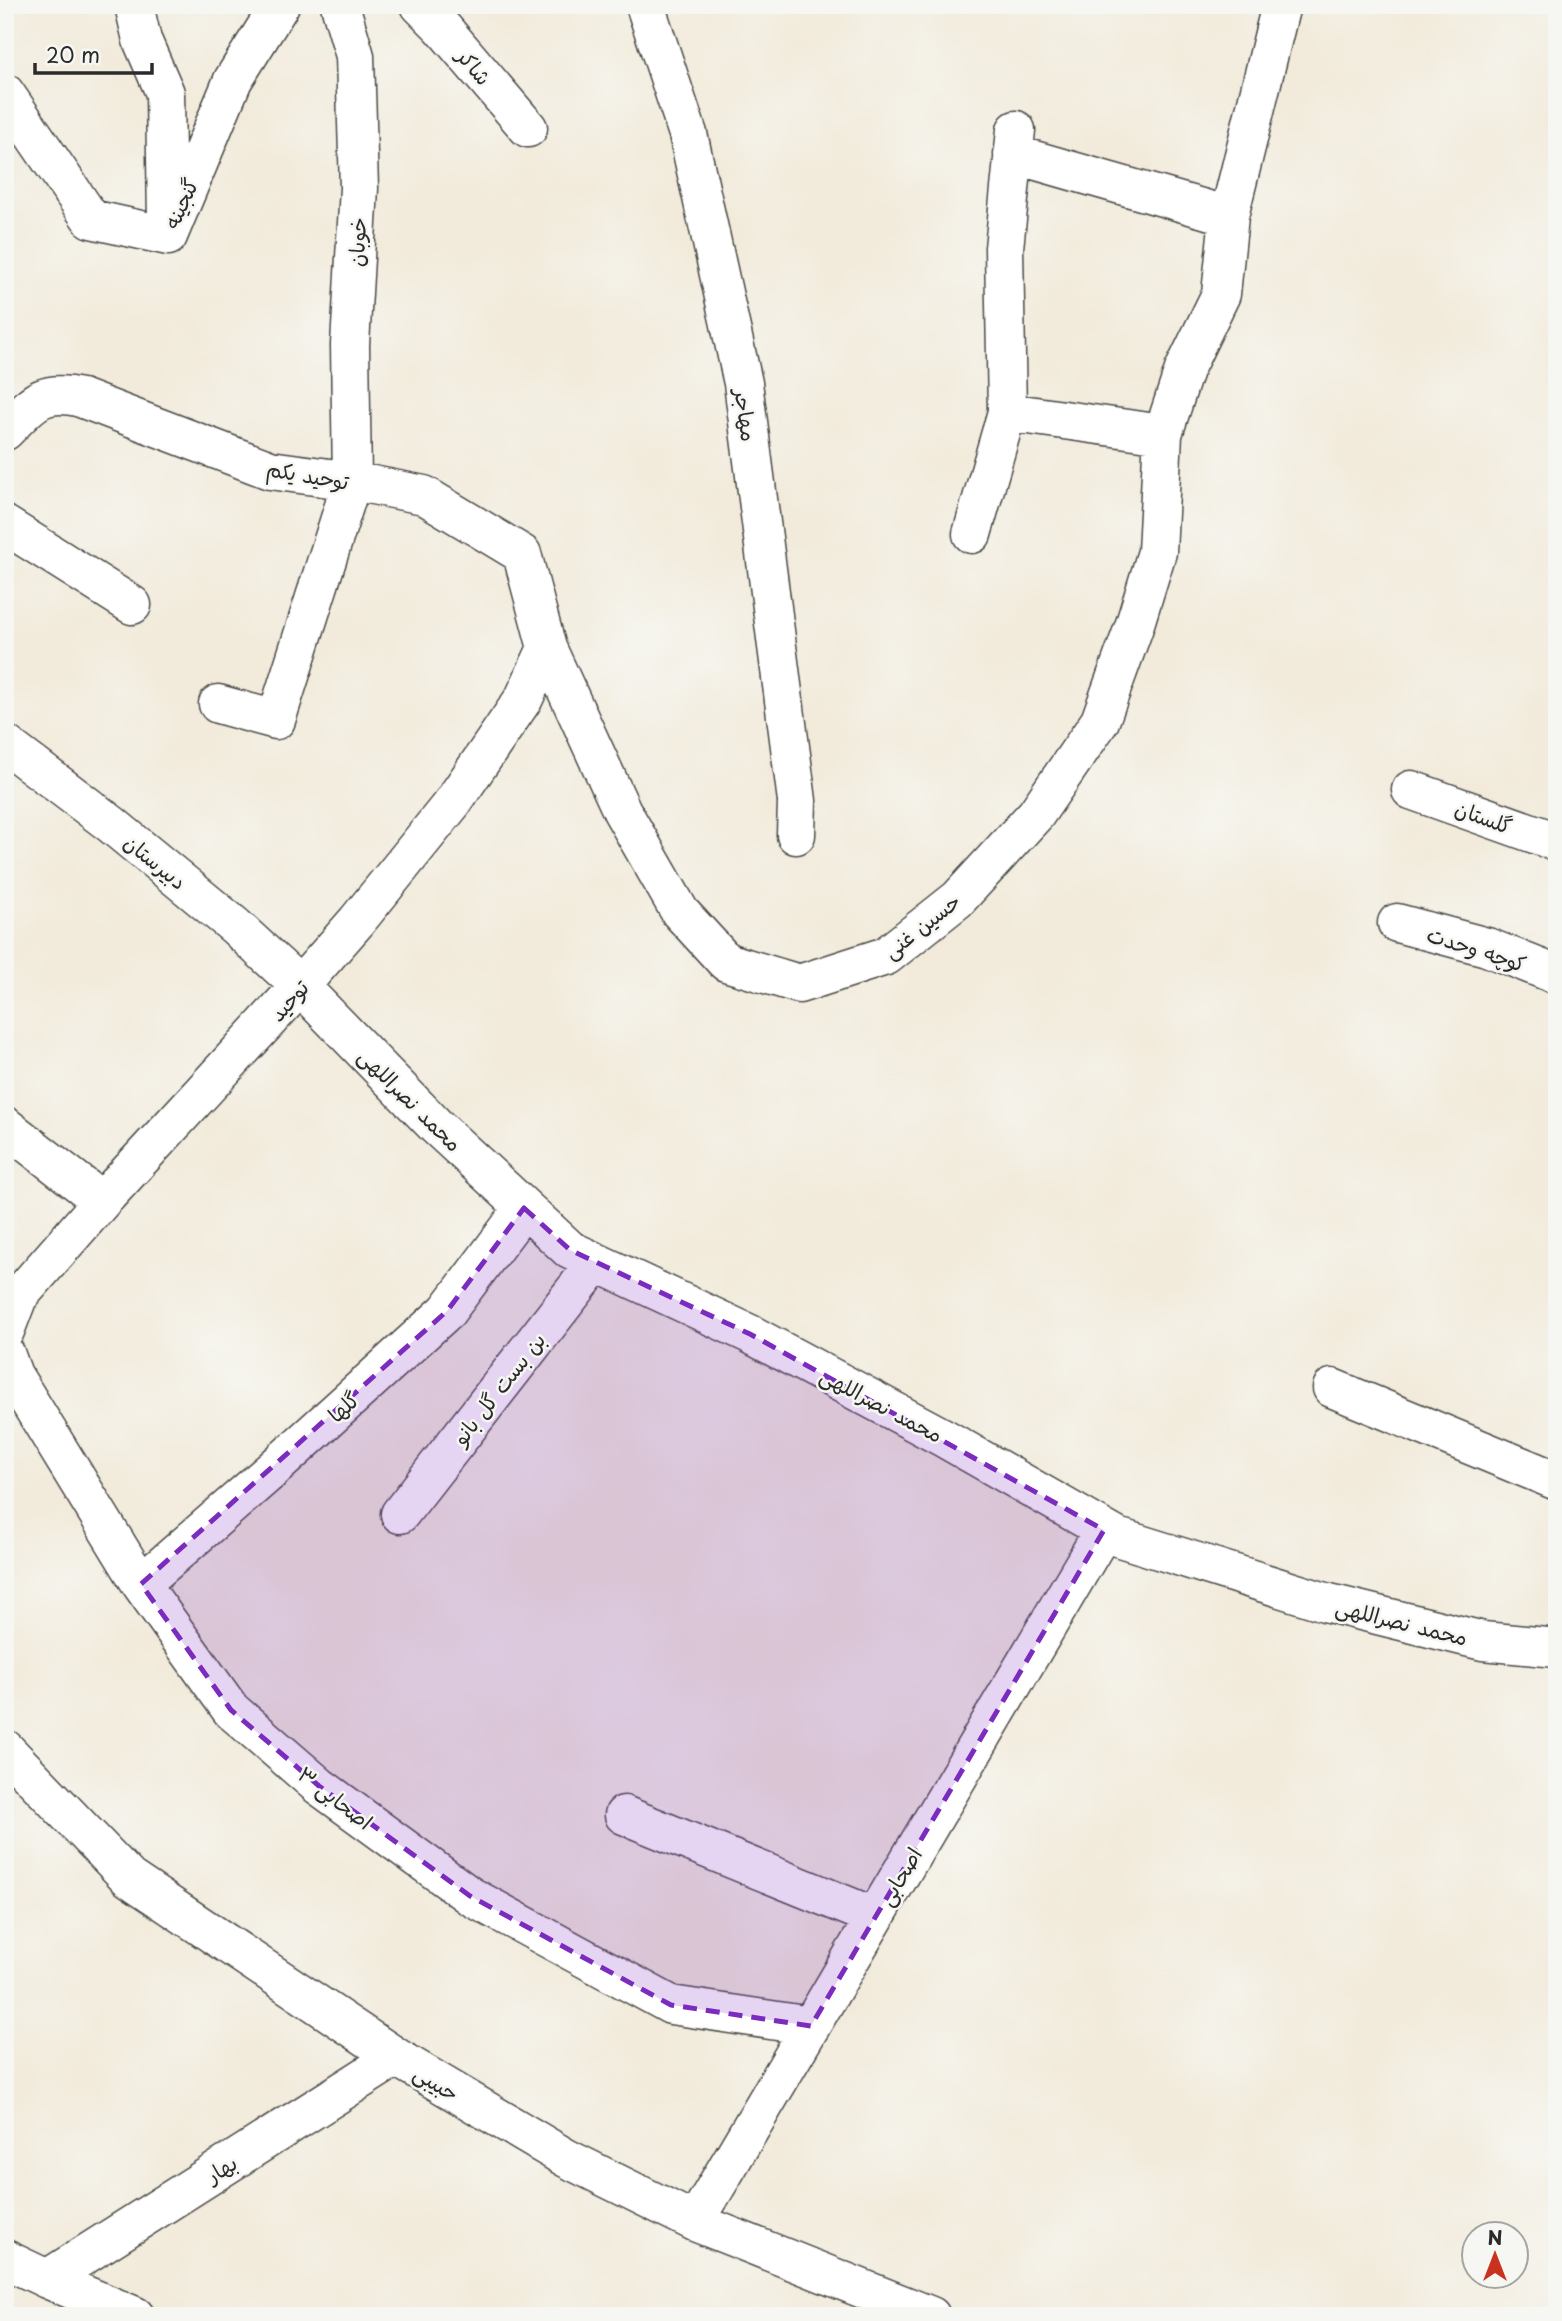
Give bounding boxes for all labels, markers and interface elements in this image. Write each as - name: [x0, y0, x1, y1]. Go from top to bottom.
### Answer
- scale bar: [35, 32, 152, 76]
- text: 20 m: [46, 38, 100, 70]
- street label: شاکر: [449, 39, 500, 91]
- street label: گنجینه: [154, 172, 206, 234]
- street label: خوبان: [339, 216, 373, 268]
- street label: مهاجر: [727, 385, 767, 443]
- street label: توحید یکم: [264, 451, 353, 499]
- street label: گلستان: [1451, 791, 1517, 841]
- street label: دبیرستان: [118, 826, 194, 896]
- street label: حسین غنی: [875, 884, 967, 966]
- street label: کوچه وحدت: [1423, 917, 1531, 979]
- street label: توحید: [261, 971, 316, 1028]
- street label: محمد نصراللهی: [352, 1040, 470, 1158]
- street label: بن بست گل بانو: [442, 1325, 552, 1453]
- street label: محمد نصراللهی: [815, 1358, 949, 1450]
- street label: گلها: [320, 1383, 366, 1429]
- street label: محمد نصراللهی: [1333, 1589, 1471, 1653]
- street label: اصحابی ۳: [292, 1758, 380, 1836]
- street label: اصحابی: [869, 1841, 929, 1911]
- street label: حبیبی: [408, 2056, 466, 2108]
- street label: بهار: [197, 2146, 243, 2191]
- north arrow: [1460, 2220, 1530, 2290]
- text: N: [1487, 2223, 1503, 2251]

